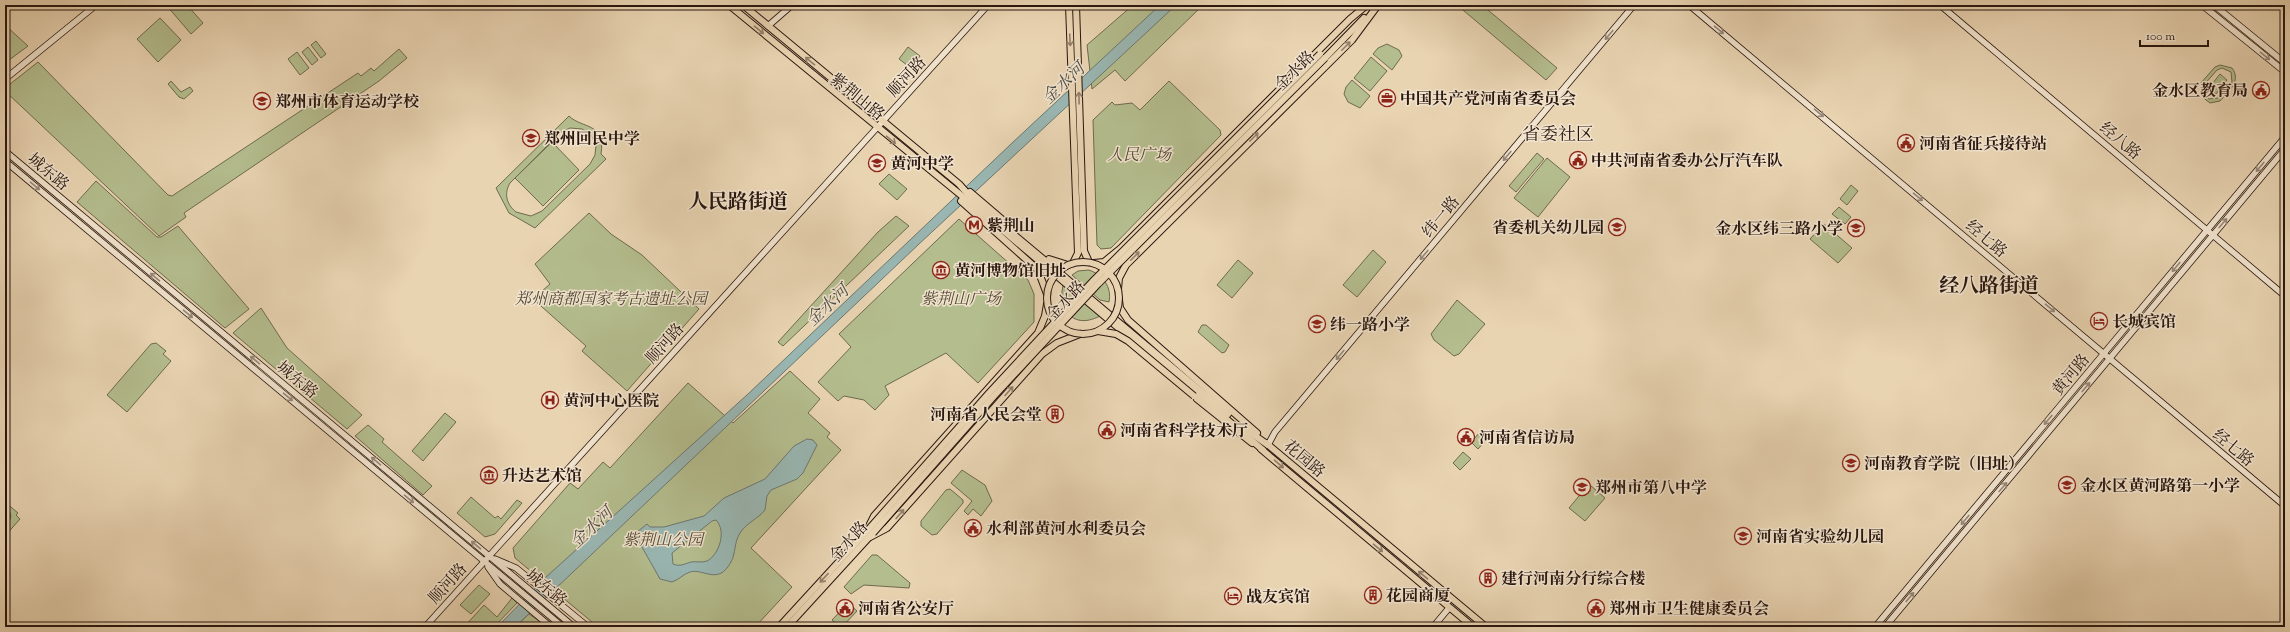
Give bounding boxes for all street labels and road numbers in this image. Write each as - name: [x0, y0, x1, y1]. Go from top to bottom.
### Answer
- street label: 金水路: [1271, 47, 1321, 97]
- street label: 顺河路: [883, 52, 933, 103]
- street label: 紫荆山路: [824, 69, 889, 127]
- street label: 经八路: [2094, 118, 2145, 166]
- street label: 城东路: [22, 149, 73, 197]
- street label: 纬一路: [1418, 192, 1466, 243]
- street label: 经七路: [1960, 216, 2011, 264]
- street label: 金水路: [1042, 276, 1092, 327]
- street label: 顺河路: [641, 319, 690, 370]
- street label: 黄河路: [2048, 350, 2096, 401]
- street label: 城东路: [271, 357, 322, 405]
- street label: 经七路: [2207, 425, 2258, 473]
- street label: 花园路: [1278, 436, 1329, 484]
- street label: 金水路: [825, 517, 874, 568]
- street label: 顺河路: [424, 559, 473, 610]
- street label: 城东路: [520, 565, 571, 613]

